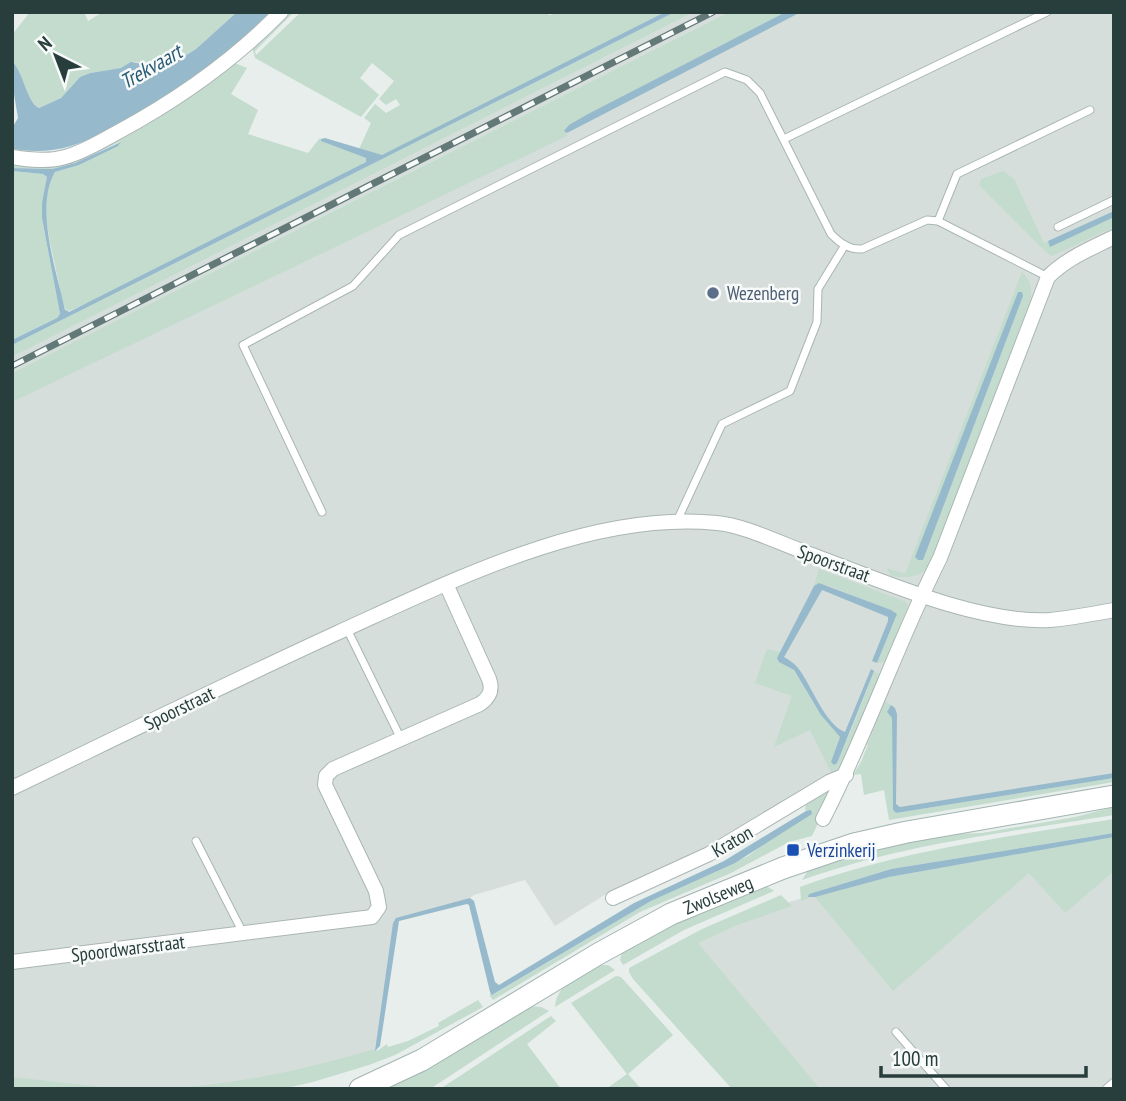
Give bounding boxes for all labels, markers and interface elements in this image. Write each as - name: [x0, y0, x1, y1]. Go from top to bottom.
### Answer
- north arrow: [21, 21, 91, 91]
- text: N: [33, 31, 56, 56]
- water label: Trekvaart: [115, 37, 189, 95]
- place label: Wezenberg: [727, 281, 799, 305]
- marker: Wezenberg: [705, 285, 721, 301]
- street label: Spoorstraat: [795, 539, 874, 587]
- street label: Spoorstraat: [140, 680, 219, 735]
- street label: Kraton: [707, 820, 757, 862]
- place label: Verzinkerij: [806, 838, 876, 862]
- marker: Verzinkerij: [785, 842, 801, 858]
- street label: Zwolseweg: [680, 870, 756, 920]
- street label: Spoordwarsstraat: [70, 929, 187, 967]
- scale bar: [881, 1034, 1086, 1078]
- text: 100 m: [892, 1045, 938, 1072]

